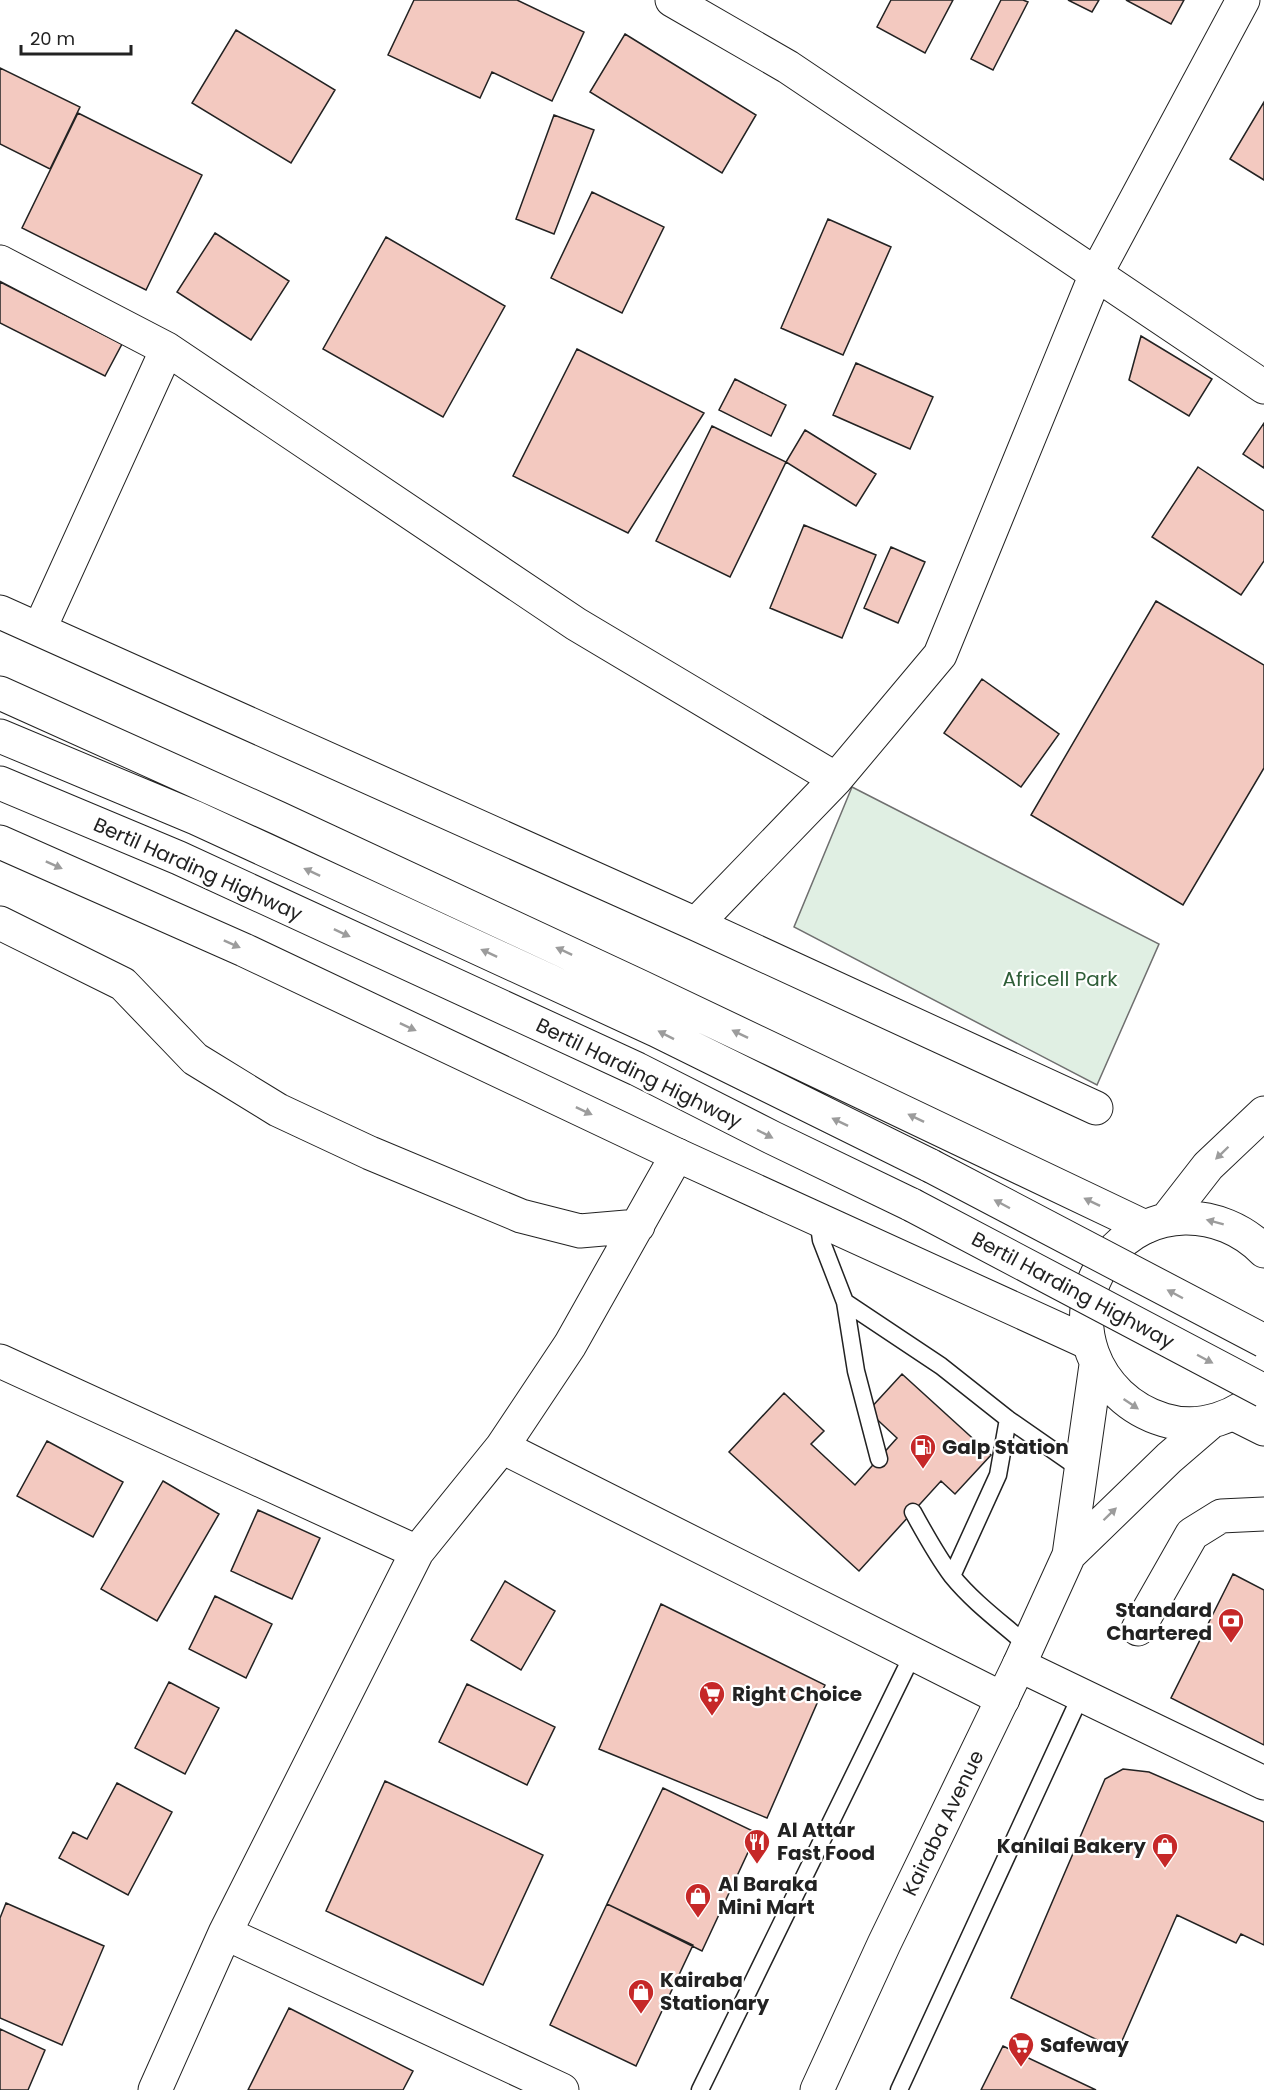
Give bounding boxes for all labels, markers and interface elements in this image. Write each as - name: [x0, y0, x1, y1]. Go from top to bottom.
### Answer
- scale bar: [21, 18, 130, 56]
- text: 20 m: [30, 26, 75, 51]
- street label: Bertil Harding Highway: [89, 810, 307, 928]
- one-way arrow: [45, 861, 62, 870]
- one-way arrow: [303, 867, 320, 876]
- one-way arrow: [333, 929, 351, 939]
- one-way arrow: [223, 939, 241, 949]
- one-way arrow: [555, 946, 572, 955]
- one-way arrow: [480, 948, 498, 958]
- park label: Africell Park: [1002, 965, 1118, 993]
- street label: Bertil Harding Highway: [531, 1011, 747, 1135]
- one-way arrow: [400, 1023, 417, 1032]
- one-way arrow: [731, 1029, 748, 1038]
- one-way arrow: [657, 1030, 674, 1040]
- one-way arrow: [576, 1106, 593, 1115]
- one-way arrow: [907, 1113, 924, 1123]
- one-way arrow: [832, 1118, 849, 1127]
- one-way arrow: [756, 1129, 773, 1139]
- one-way arrow: [1214, 1146, 1229, 1160]
- one-way arrow: [1083, 1198, 1100, 1207]
- one-way arrow: [994, 1199, 1011, 1209]
- one-way arrow: [1206, 1217, 1224, 1226]
- street label: Bertil Harding Highway: [967, 1225, 1179, 1355]
- one-way arrow: [1166, 1289, 1183, 1299]
- one-way arrow: [1197, 1355, 1214, 1364]
- one-way arrow: [1122, 1398, 1138, 1410]
- fuel station icon: Galp Station: [908, 1432, 938, 1470]
- place label: Galp Station: [942, 1433, 1069, 1461]
- one-way arrow: [1103, 1508, 1117, 1522]
- place label: Standard Chartered: [1106, 1596, 1212, 1647]
- bank icon: Standard Chartered: [1216, 1606, 1246, 1644]
- supermarket icon: Right Choice: [697, 1679, 727, 1717]
- place label: Right Choice: [732, 1680, 862, 1708]
- street label: Kairaba Avenue: [896, 1745, 990, 1901]
- place label: Al Attar Fast Food: [777, 1816, 875, 1867]
- restaurant icon: Al Attar Fast Food: [742, 1827, 772, 1865]
- shop icon: Kanilai Bakery: [1150, 1831, 1180, 1869]
- place label: Kanilai Bakery: [997, 1832, 1146, 1860]
- place label: Al Baraka Mini Mart: [718, 1870, 818, 1921]
- shop icon: Al Baraka Mini Mart: [683, 1881, 713, 1919]
- place label: Kairaba Stationary: [660, 1966, 769, 2017]
- shop icon: Kairaba Stationary: [626, 1977, 656, 2015]
- supermarket icon: Safeway: [1006, 2030, 1036, 2068]
- place label: Safeway: [1040, 2031, 1129, 2059]

